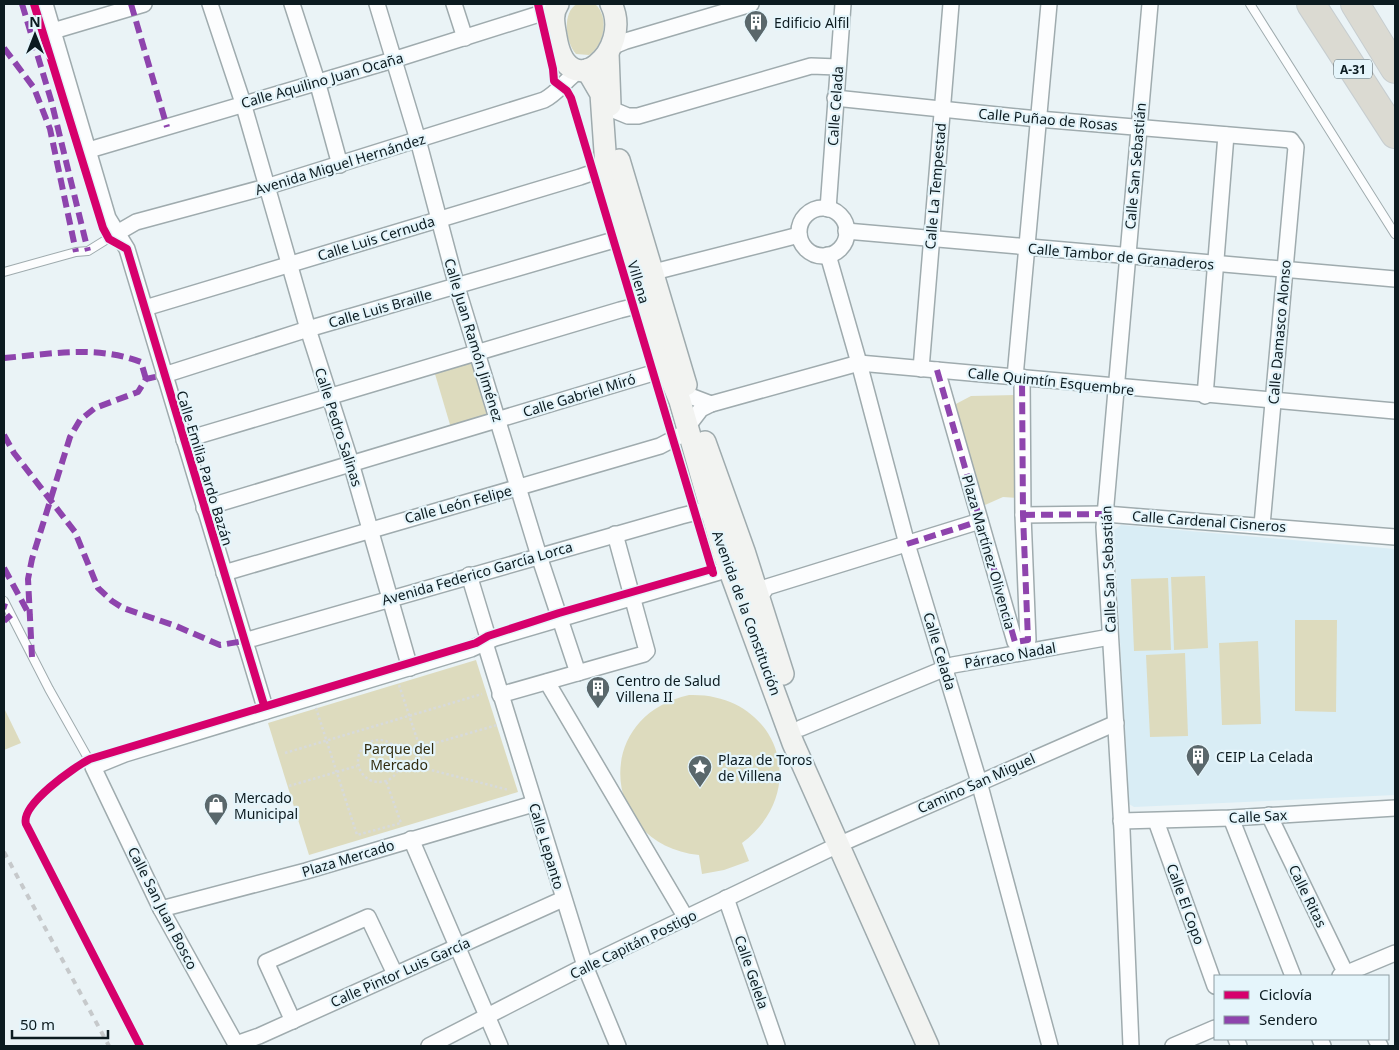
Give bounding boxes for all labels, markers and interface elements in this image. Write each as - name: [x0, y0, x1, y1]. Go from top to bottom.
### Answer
- building icon: Edificio Alfil: [743, 9, 769, 43]
- north arrow: [10, 10, 60, 60]
- text: N: [29, 12, 41, 31]
- place label: Edificio Alfil: [774, 13, 849, 32]
- street label: Calle Aquilino Juan Ocaña: [239, 48, 405, 112]
- road number: A-31: [1334, 60, 1372, 78]
- street label: Calle Celada: [823, 65, 847, 147]
- street label: Calle San Sebastián: [1120, 102, 1150, 230]
- street label: Calle Puñao de Rosas: [978, 103, 1119, 135]
- street label: Calle La Tempestad: [920, 122, 950, 250]
- street label: Avenida Miguel Hernández: [252, 129, 428, 199]
- street label: Calle Luis Cernuda: [315, 211, 437, 265]
- street label: Calle Tambor de Granaderos: [1027, 238, 1215, 274]
- street label: Calle Juan Ramón Jiménez: [440, 256, 508, 424]
- street label: Villena: [624, 258, 654, 306]
- street label: Calle Damasco Alonso: [1263, 259, 1295, 405]
- street label: Calle Luis Braille: [326, 284, 434, 332]
- street label: Calle Quimtín Esquembre: [967, 363, 1135, 399]
- street label: Calle Pedro Salinas: [311, 365, 367, 489]
- street label: Calle Gabriel Miró: [520, 369, 638, 421]
- street label: Calle Emilia Pardo Bazán: [172, 388, 238, 548]
- street label: Plaza Martínez Olivencia: [958, 473, 1020, 631]
- street label: Calle León Felipe: [402, 481, 514, 527]
- street label: Calle San Sebastián: [1096, 505, 1120, 633]
- street label: Calle Cardenal Cisneros: [1131, 506, 1287, 536]
- street label: Avenida de la Constitución: [708, 528, 786, 698]
- street label: Avenida Federico García Lorca: [379, 537, 575, 609]
- street label: Calle Celada: [919, 610, 961, 692]
- street label: Párraco Nadal: [963, 638, 1057, 672]
- place label: Centro de Salud Villena II: [616, 671, 721, 706]
- building icon: Centro de Salud Villena II: [585, 675, 611, 709]
- park label: Parque del Mercado: [364, 739, 434, 774]
- building icon: CEIP La Celada: [1185, 743, 1211, 777]
- place label: CEIP La Celada: [1216, 747, 1313, 766]
- street label: Camino San Miguel: [914, 748, 1038, 818]
- place label: Plaza de Toros de Villena: [718, 750, 812, 785]
- place icon: Plaza de Toros de Villena: [687, 754, 713, 788]
- place label: Mercado Municipal: [234, 788, 298, 823]
- shop icon: Mercado Municipal: [203, 792, 229, 826]
- street label: Calle Lepanto: [525, 801, 569, 891]
- street label: Calle Sax: [1228, 805, 1288, 827]
- street label: Plaza Mercado: [299, 835, 397, 881]
- street label: Calle San Juan Bosco: [124, 843, 202, 973]
- street label: Calle El Copo: [1163, 861, 1209, 947]
- street label: Calle Ritas: [1285, 862, 1331, 931]
- street label: Calle Capitán Postigo: [566, 905, 700, 983]
- street label: Calle Pintor Luis García: [327, 933, 473, 1011]
- street label: Calle Gelela: [731, 933, 773, 1011]
- legend: [1214, 975, 1389, 1040]
- text: Ciclovía: [1259, 984, 1312, 1004]
- scale bar: [12, 1008, 109, 1040]
- text: Sendero: [1259, 1009, 1318, 1029]
- text: 50 m: [20, 1014, 55, 1034]

